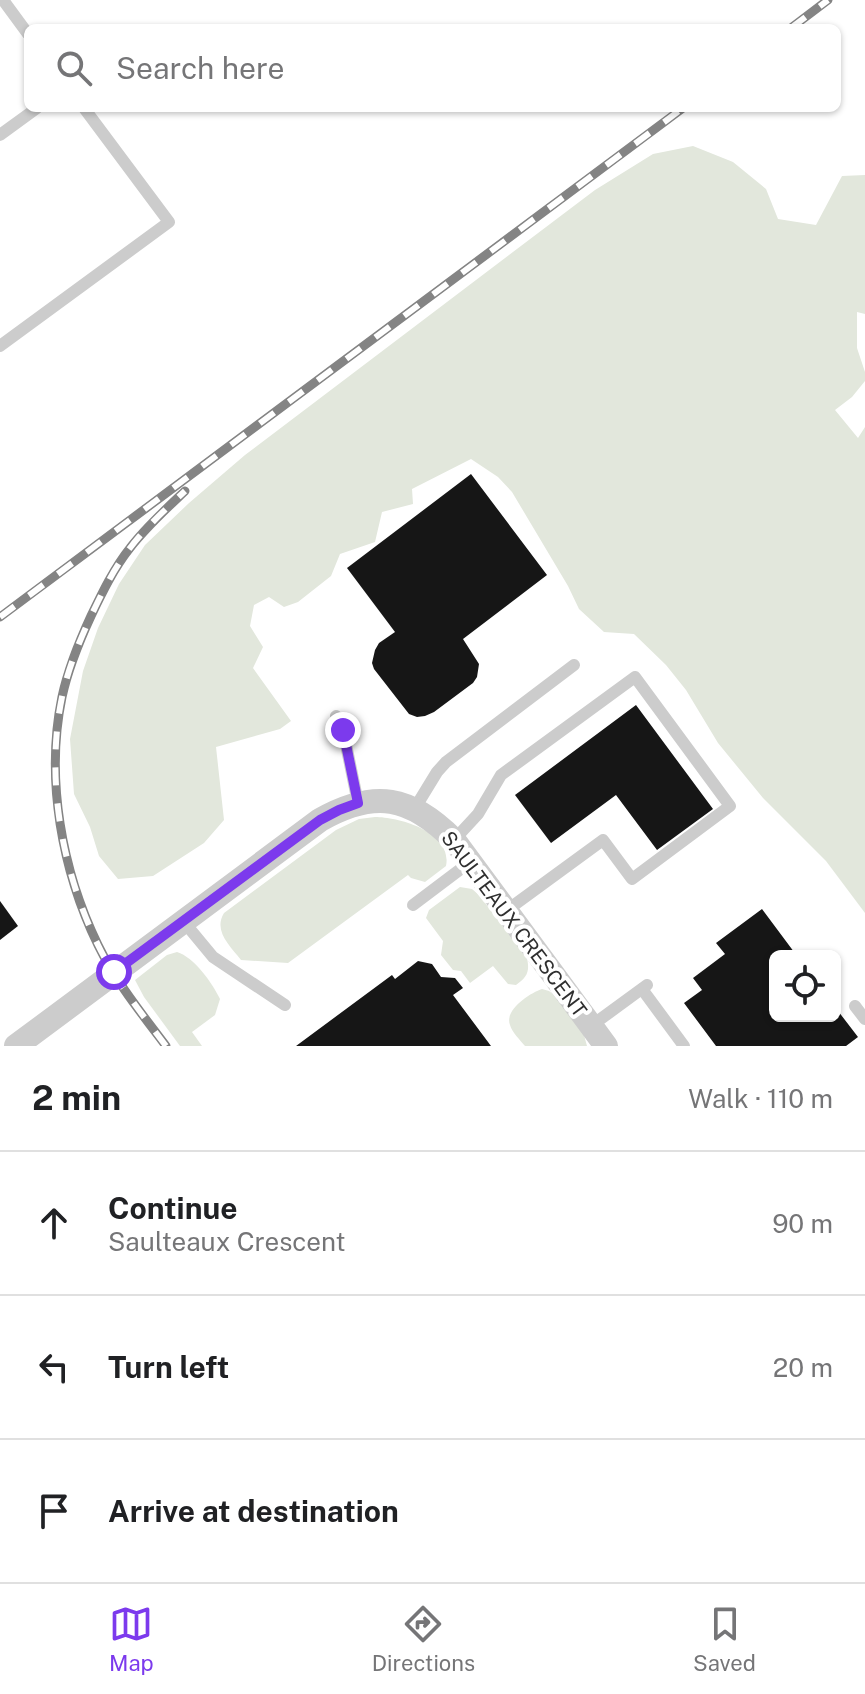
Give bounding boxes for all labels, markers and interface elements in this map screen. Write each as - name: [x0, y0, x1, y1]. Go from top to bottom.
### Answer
- search box: [24, 24, 841, 112]
- icon: search: [52, 46, 96, 90]
- text: Search here: [116, 50, 284, 86]
- route end: [325, 712, 361, 748]
- street label: SAULTEAUX CRESCENT: [436, 826, 592, 1022]
- map controls: [769, 950, 841, 1022]
- button: locate: [769, 950, 841, 1022]
- route start: [96, 954, 132, 990]
- text: 2 min: [32, 1078, 121, 1118]
- text: Walk · 110 m: [688, 1083, 833, 1114]
- text: Continue: [108, 1190, 238, 1226]
- icon: ahead: [32, 1201, 76, 1245]
- text: 90 m: [772, 1208, 833, 1239]
- text: Saulteaux Crescent: [108, 1226, 346, 1257]
- icon: left: [32, 1345, 76, 1389]
- text: Turn left: [108, 1349, 229, 1385]
- text: 20 m: [773, 1352, 833, 1383]
- icon: arrive: [32, 1489, 76, 1533]
- text: Arrive at destination: [108, 1493, 399, 1529]
- tab: Map: [109, 1602, 154, 1676]
- tab: Directions: [372, 1602, 475, 1676]
- tab: Saved: [693, 1602, 756, 1676]

